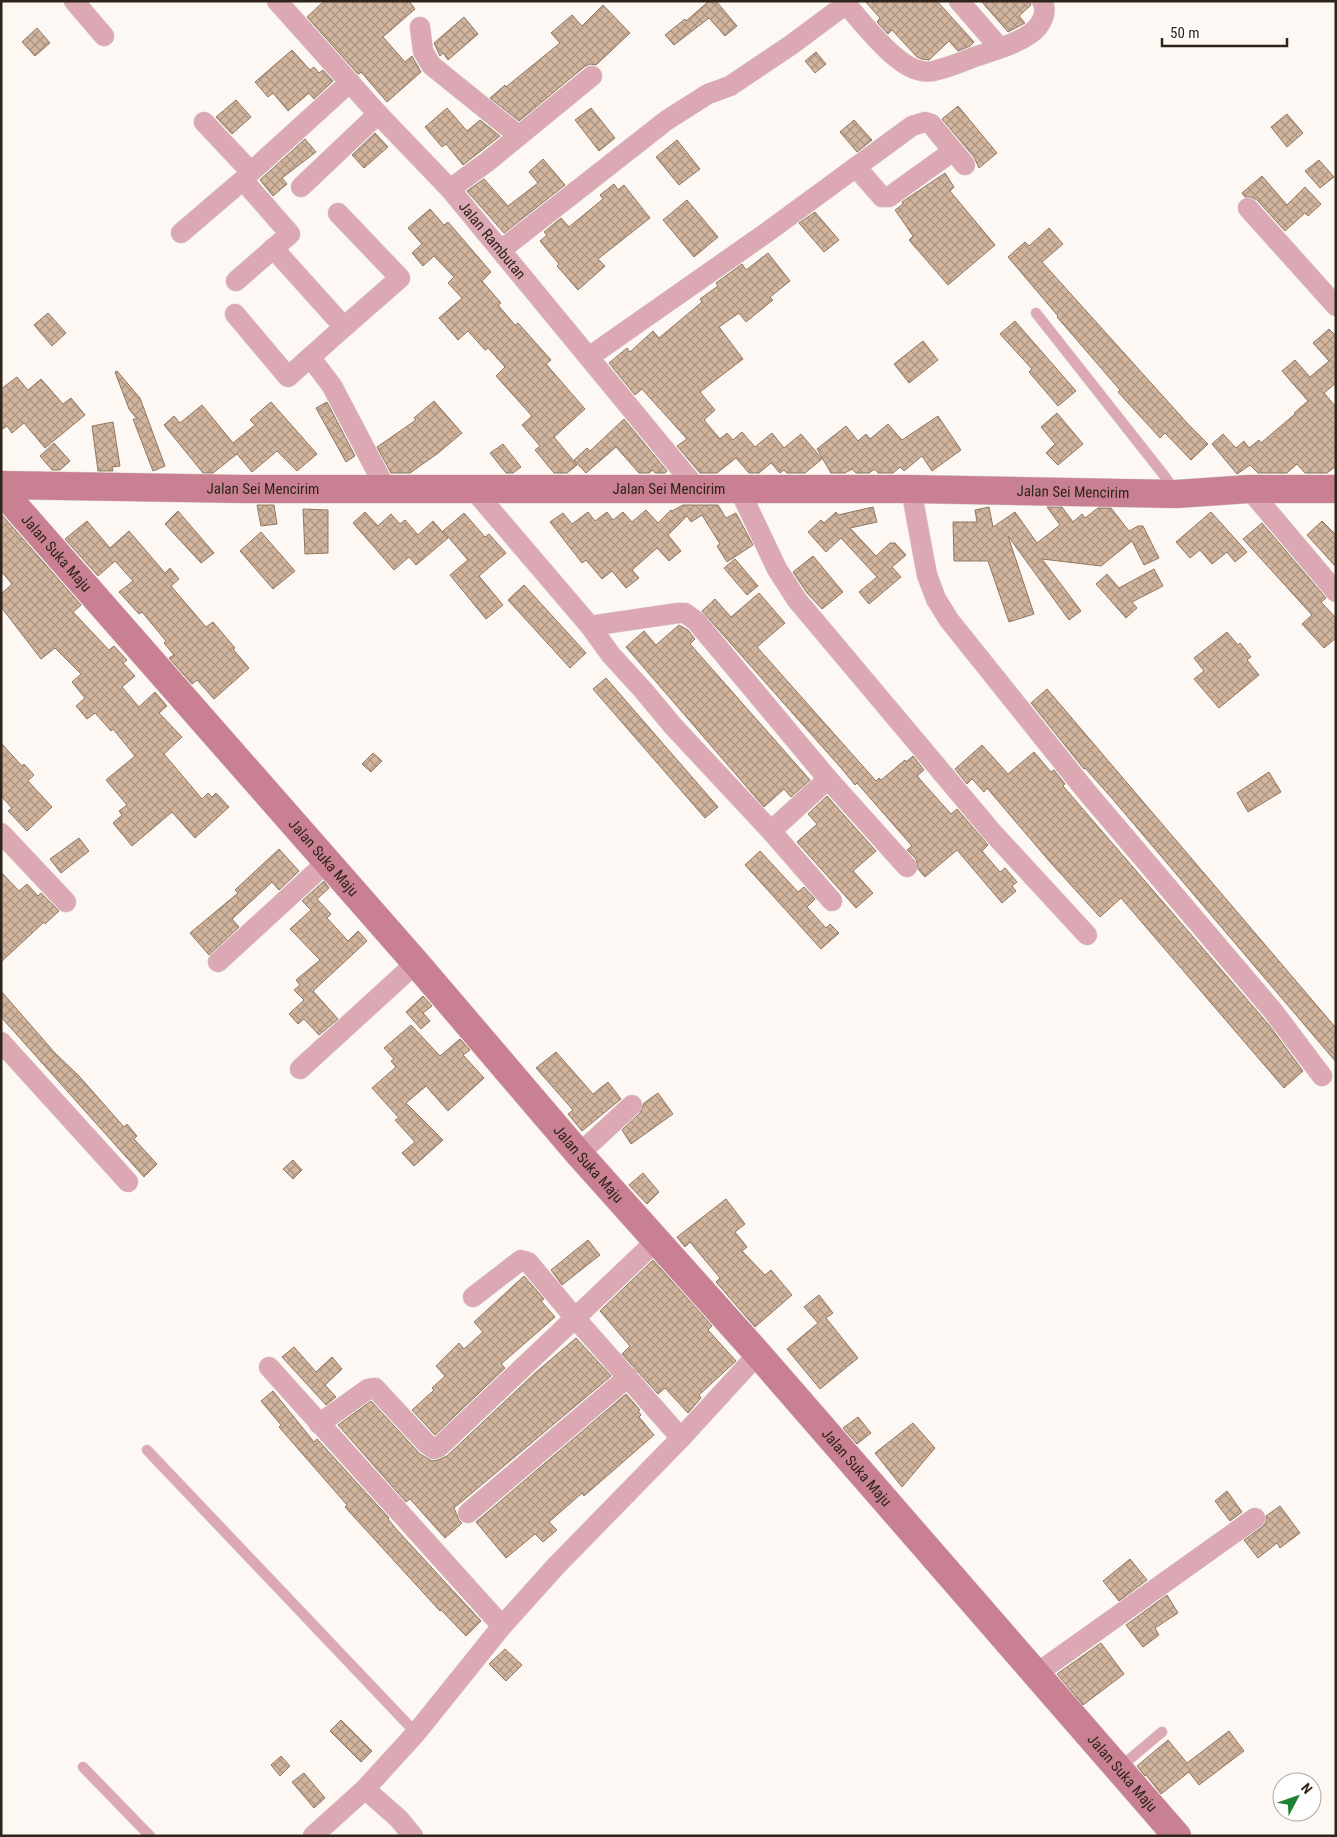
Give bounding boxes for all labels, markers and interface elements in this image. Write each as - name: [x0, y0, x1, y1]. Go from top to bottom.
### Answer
- scale bar: [1162, 15, 1287, 47]
- text: 50 m: [1170, 24, 1200, 42]
- street label: Jalan Rambutan: [455, 198, 530, 283]
- street label: Jalan Sei Mencirim: [206, 479, 319, 498]
- street label: Jalan Sei Mencirim: [613, 480, 725, 498]
- street label: Jalan Sei Mencirim: [1016, 482, 1130, 502]
- street label: Jalan Suka Maju: [18, 511, 95, 596]
- street label: Jalan Suka Maju: [285, 815, 362, 900]
- street label: Jalan Suka Maju: [549, 1121, 627, 1206]
- street label: Jalan Suka Maju: [818, 1425, 895, 1510]
- street label: Jalan Suka Maju: [1084, 1730, 1161, 1816]
- north arrow: [1272, 1772, 1322, 1822]
- text: N: [1298, 1780, 1316, 1797]

